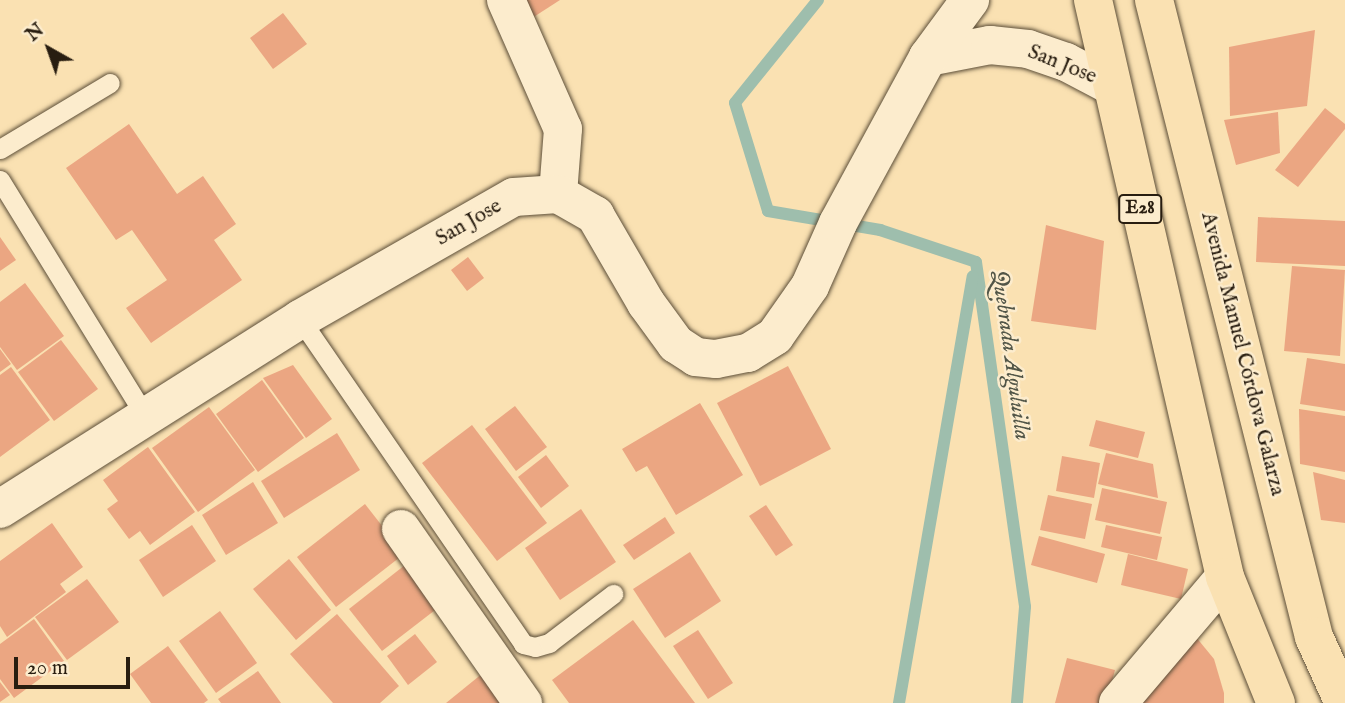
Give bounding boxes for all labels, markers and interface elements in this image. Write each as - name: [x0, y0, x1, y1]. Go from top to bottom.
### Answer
- north arrow: [14, 14, 84, 84]
- text: N: [21, 18, 50, 47]
- street label: San Jose: [1024, 40, 1100, 90]
- street label: San Jose: [432, 194, 506, 252]
- road number: E28: [1117, 194, 1163, 224]
- street label: Avenida Manuel Córdova Galarza: [1195, 210, 1289, 498]
- water label: Quebrada Alguluilla: [984, 268, 1036, 442]
- scale bar: [18, 644, 133, 688]
- text: 20 m: [27, 655, 68, 682]

